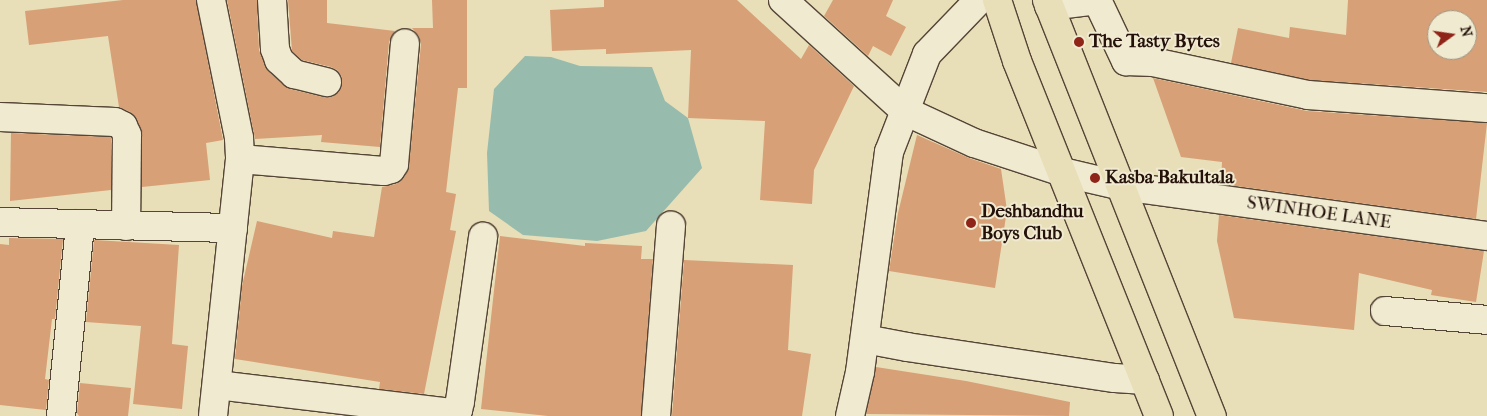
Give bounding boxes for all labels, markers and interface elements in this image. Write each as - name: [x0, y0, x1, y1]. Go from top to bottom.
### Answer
- north arrow: [1427, 10, 1477, 60]
- text: N: [1457, 24, 1476, 39]
- place label: The Tasty Bytes: [1089, 31, 1220, 53]
- marker: The Tasty Bytes: [1073, 36, 1085, 48]
- place label: Kasba Bakultala: [1105, 167, 1234, 189]
- marker: Kasba Bakultala: [1089, 172, 1101, 184]
- street label: SWINHOE LANE: [1245, 192, 1393, 234]
- place label: Deshbandhu Boys Club: [981, 201, 1084, 245]
- marker: Deshbandhu Boys Club: [965, 217, 977, 229]

